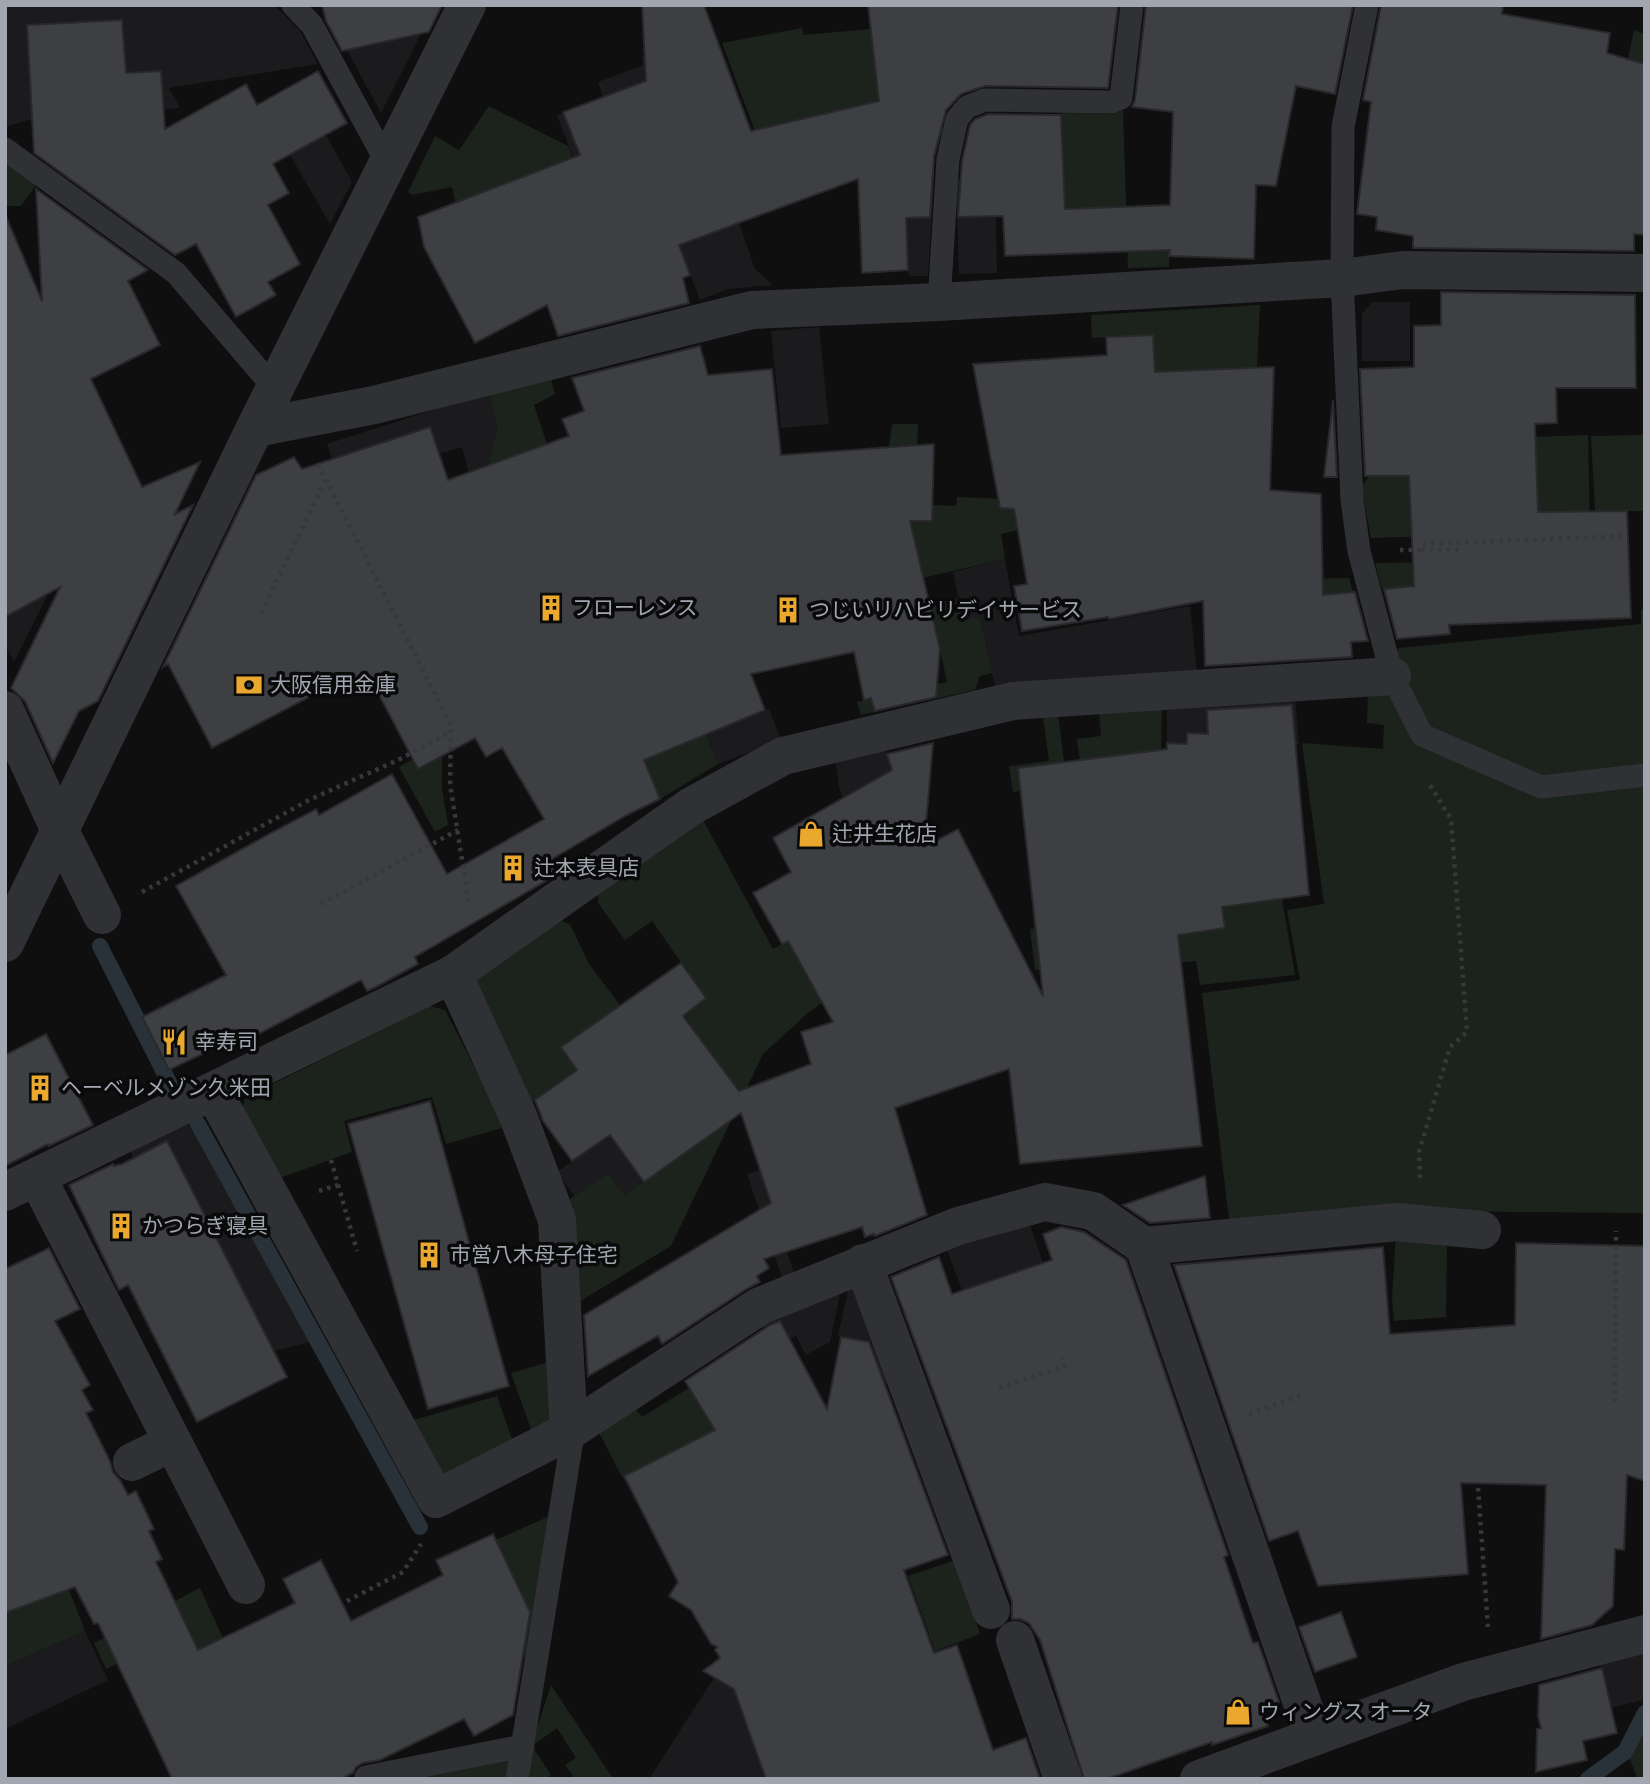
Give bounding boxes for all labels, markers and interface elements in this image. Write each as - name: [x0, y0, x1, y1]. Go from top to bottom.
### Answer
- building icon: フローレンス: [536, 593, 566, 623]
- place label: フローレンス: [572, 594, 698, 622]
- building icon: つじいリハビリデイサービス: [773, 595, 803, 625]
- place label: つじいリハビリデイサービス: [809, 596, 1082, 624]
- bank icon: 大阪信用金庫: [234, 670, 264, 700]
- place label: 大阪信用金庫: [270, 671, 396, 699]
- shop icon: 辻井生花店: [796, 819, 826, 849]
- place label: 辻井生花店: [832, 820, 937, 848]
- building icon: 辻本表具店: [498, 853, 528, 883]
- place label: 辻本表具店: [534, 854, 639, 882]
- restaurant icon: 幸寿司: [159, 1027, 189, 1057]
- place label: 幸寿司: [195, 1028, 258, 1056]
- building icon: ヘーベルメゾン久米田: [25, 1073, 55, 1103]
- place label: ヘーベルメゾン久米田: [61, 1074, 271, 1102]
- building icon: かつらぎ寝具: [106, 1211, 136, 1241]
- place label: かつらぎ寝具: [142, 1212, 268, 1240]
- building icon: 市営八木母子住宅: [414, 1240, 444, 1270]
- place label: 市営八木母子住宅: [450, 1241, 618, 1269]
- shop icon: ウィングス オータ: [1223, 1697, 1253, 1727]
- place label: ウィングス オータ: [1259, 1698, 1432, 1726]

